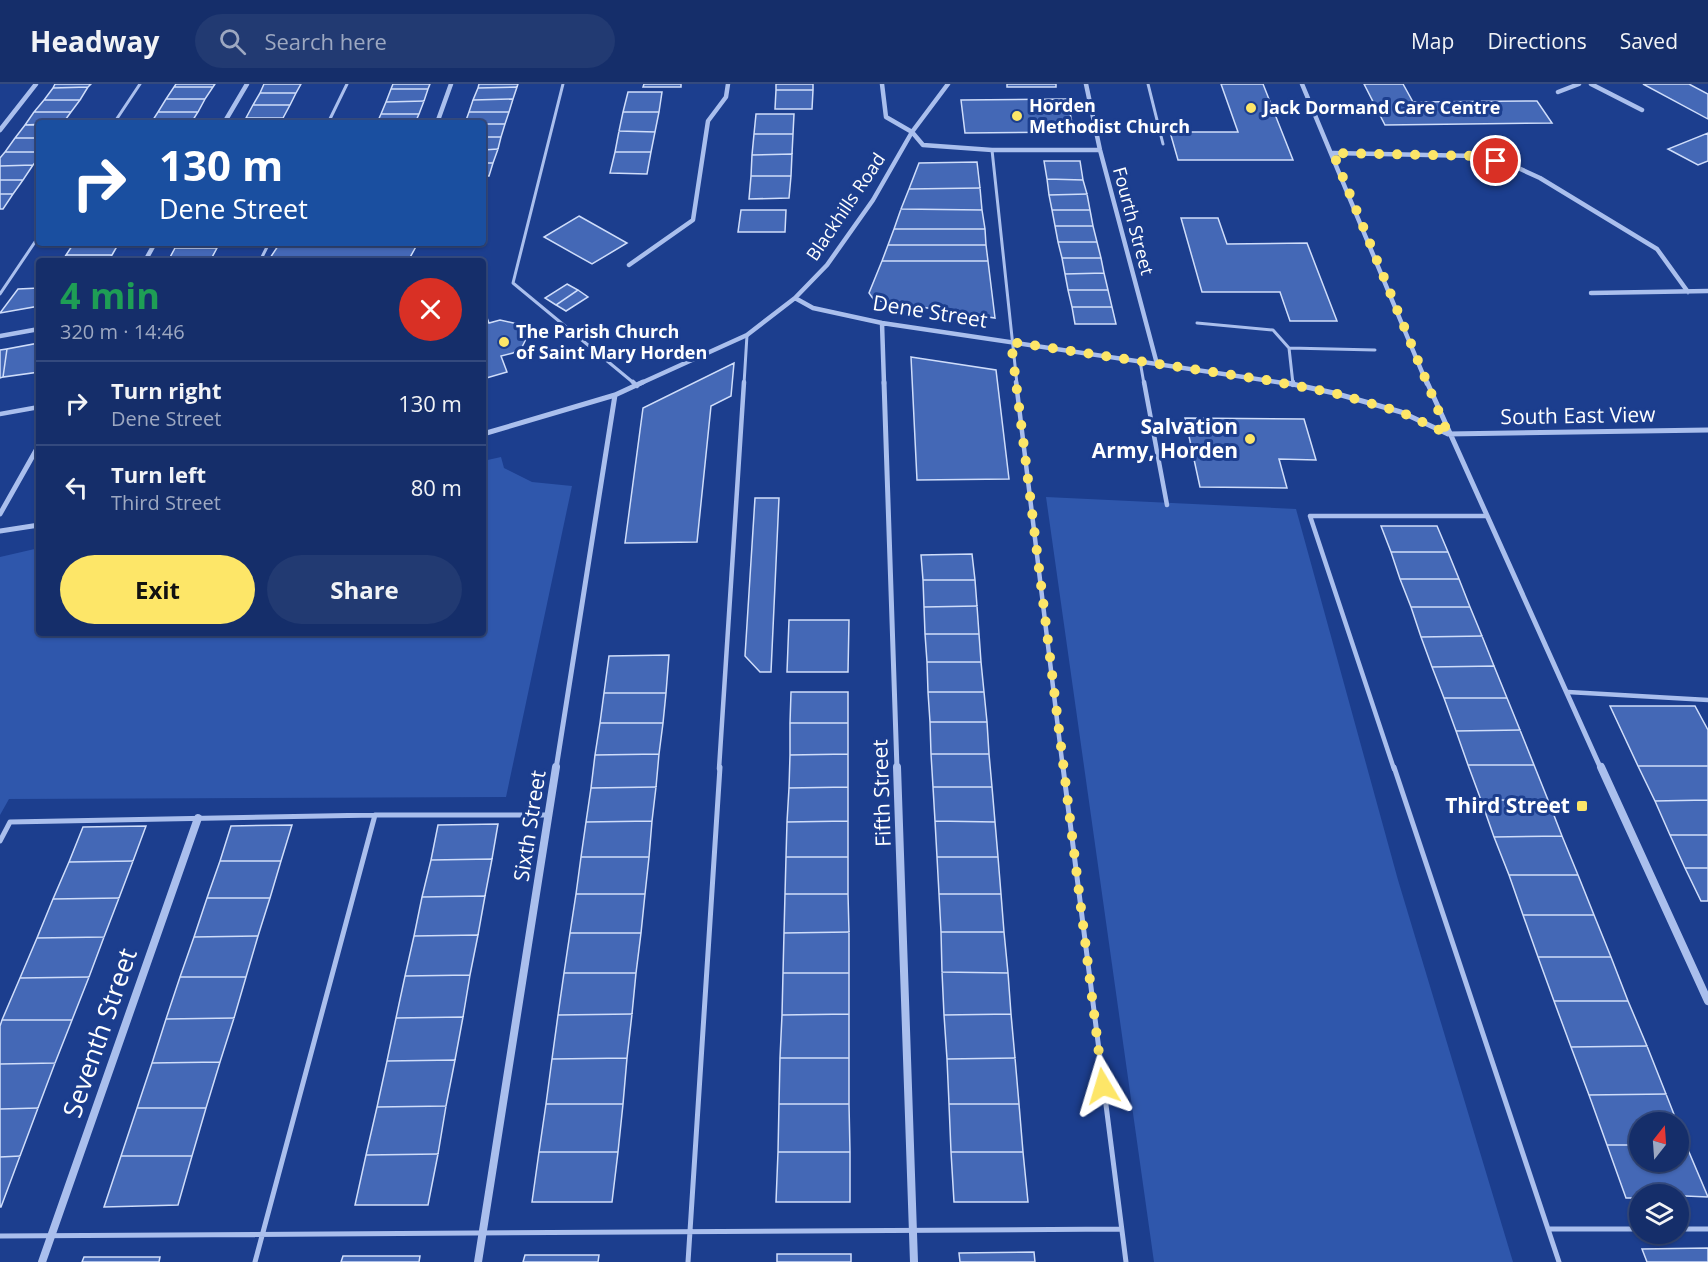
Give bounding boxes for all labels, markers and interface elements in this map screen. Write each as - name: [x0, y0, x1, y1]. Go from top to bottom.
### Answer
- search box: [195, 14, 615, 68]
- text: Headway: [30, 22, 159, 60]
- icon: search: [216, 25, 249, 58]
- text: Search here: [264, 26, 387, 56]
- text: Map: [1411, 27, 1454, 55]
- text: Directions: [1487, 27, 1587, 55]
- text: Saved: [1620, 27, 1678, 55]
- place label: Horden Methodist Church: [1029, 93, 1190, 138]
- place label: Jack Dormand Care Centre: [1261, 95, 1500, 119]
- marker: Jack Dormand Care Centre: [1244, 101, 1258, 115]
- marker: Horden Methodist Church: [1010, 109, 1024, 123]
- pin: [1470, 135, 1521, 186]
- text: 130 m: [159, 136, 283, 193]
- icon: right: [60, 144, 138, 222]
- icon: arrive: [1479, 144, 1512, 177]
- street label: Blackhills Road: [800, 148, 890, 265]
- street label: Fourth Street: [1108, 164, 1160, 277]
- text: Dene Street: [159, 190, 308, 227]
- text: 4 min: [60, 271, 160, 320]
- button: close: [399, 278, 462, 341]
- street label: Dene Street: [871, 288, 990, 334]
- text: 320 m · 14:46: [60, 318, 185, 345]
- place label: The Parish Church of Saint Mary Horden: [516, 319, 707, 364]
- marker: The Parish Church of Saint Mary Horden: [497, 335, 511, 349]
- text: Turn right: [111, 375, 222, 405]
- icon: right: [60, 387, 93, 420]
- text: 130 m: [398, 388, 462, 418]
- street label: South East View: [1500, 400, 1656, 430]
- text: Dene Street: [111, 405, 221, 432]
- place label: Salvation Army, Horden: [1092, 412, 1238, 464]
- marker: Salvation Army, Horden: [1243, 432, 1257, 446]
- text: Turn left: [111, 459, 206, 489]
- icon: left: [60, 471, 93, 504]
- text: 80 m: [411, 472, 462, 502]
- text: Third Street: [111, 489, 221, 516]
- button: Exit: [60, 555, 255, 624]
- button: Share: [267, 555, 462, 624]
- street label: Fifth Street: [865, 739, 897, 847]
- street label: Sixth Street: [506, 768, 552, 883]
- place label: Third Street: [1445, 791, 1570, 819]
- marker: Third Street: [1575, 799, 1589, 813]
- street label: Seventh Street: [53, 943, 145, 1122]
- position arrow: [1071, 1054, 1135, 1118]
- north arrow: [1629, 1112, 1689, 1172]
- map controls: [1629, 1112, 1689, 1244]
- button: layers: [1629, 1184, 1689, 1244]

